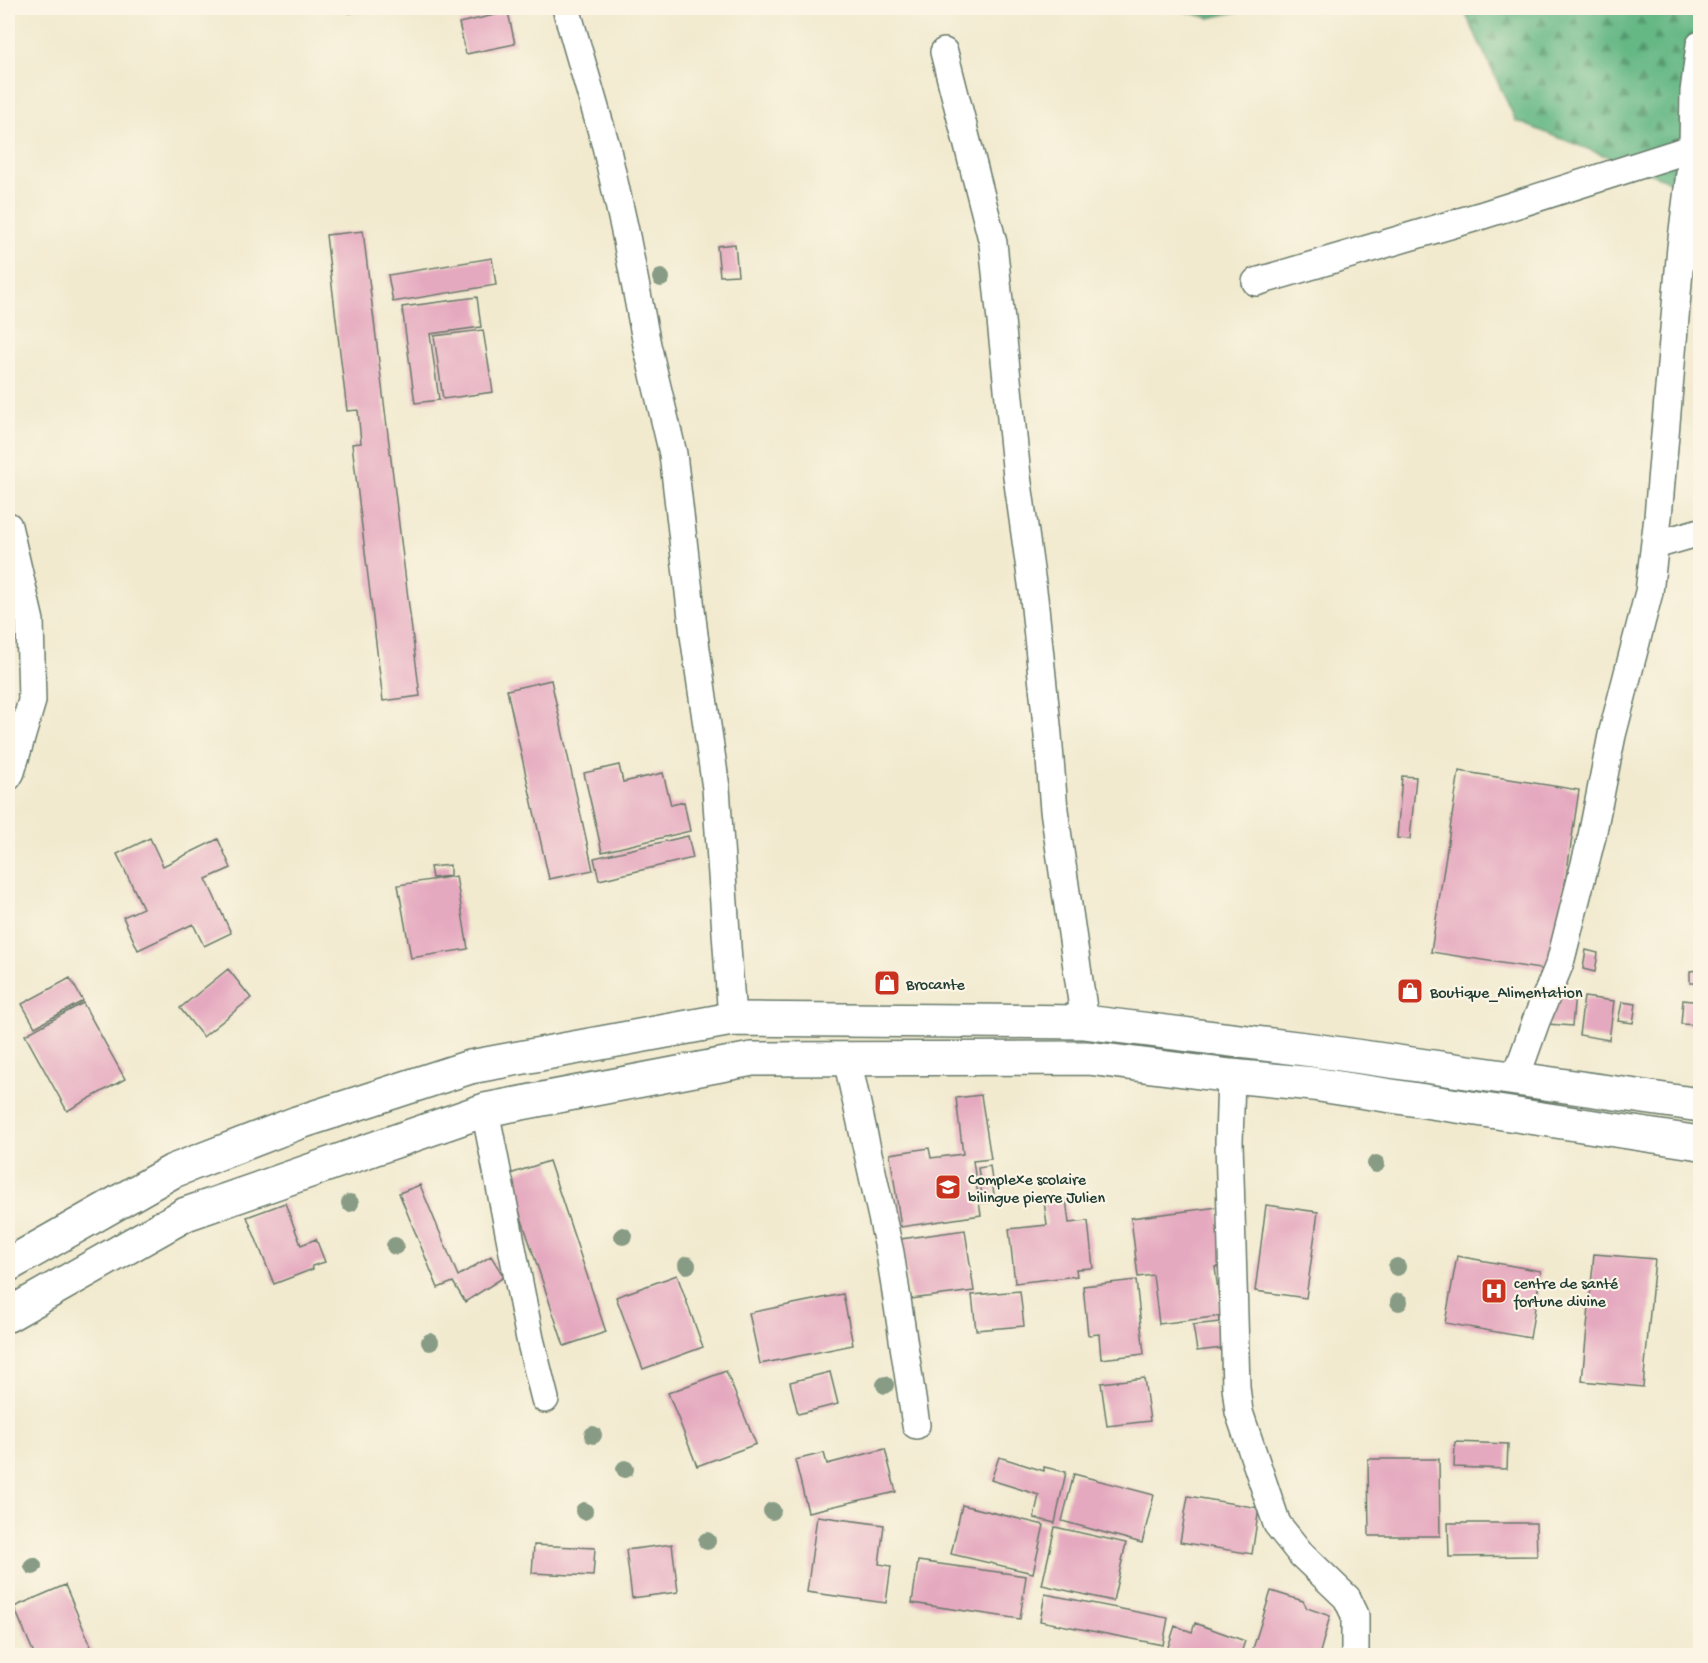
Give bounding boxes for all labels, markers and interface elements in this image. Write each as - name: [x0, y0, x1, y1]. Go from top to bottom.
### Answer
- shop icon: Brocante: [872, 968, 902, 998]
- shop icon: Boutique_Alimentation: [1395, 976, 1425, 1006]
- place label: Brocante: [905, 977, 966, 996]
- place label: Boutique_Alimentation: [1429, 985, 1583, 1004]
- school or university icon: Complexe scolaire bilingue pierre Julien: [933, 1172, 963, 1202]
- place label: Complexe scolaire bilingue pierre Julien: [968, 1172, 1105, 1209]
- hospital icon: centre de santé fortune divine: [1479, 1276, 1509, 1306]
- place label: centre de santé fortune divine: [1513, 1276, 1619, 1313]

